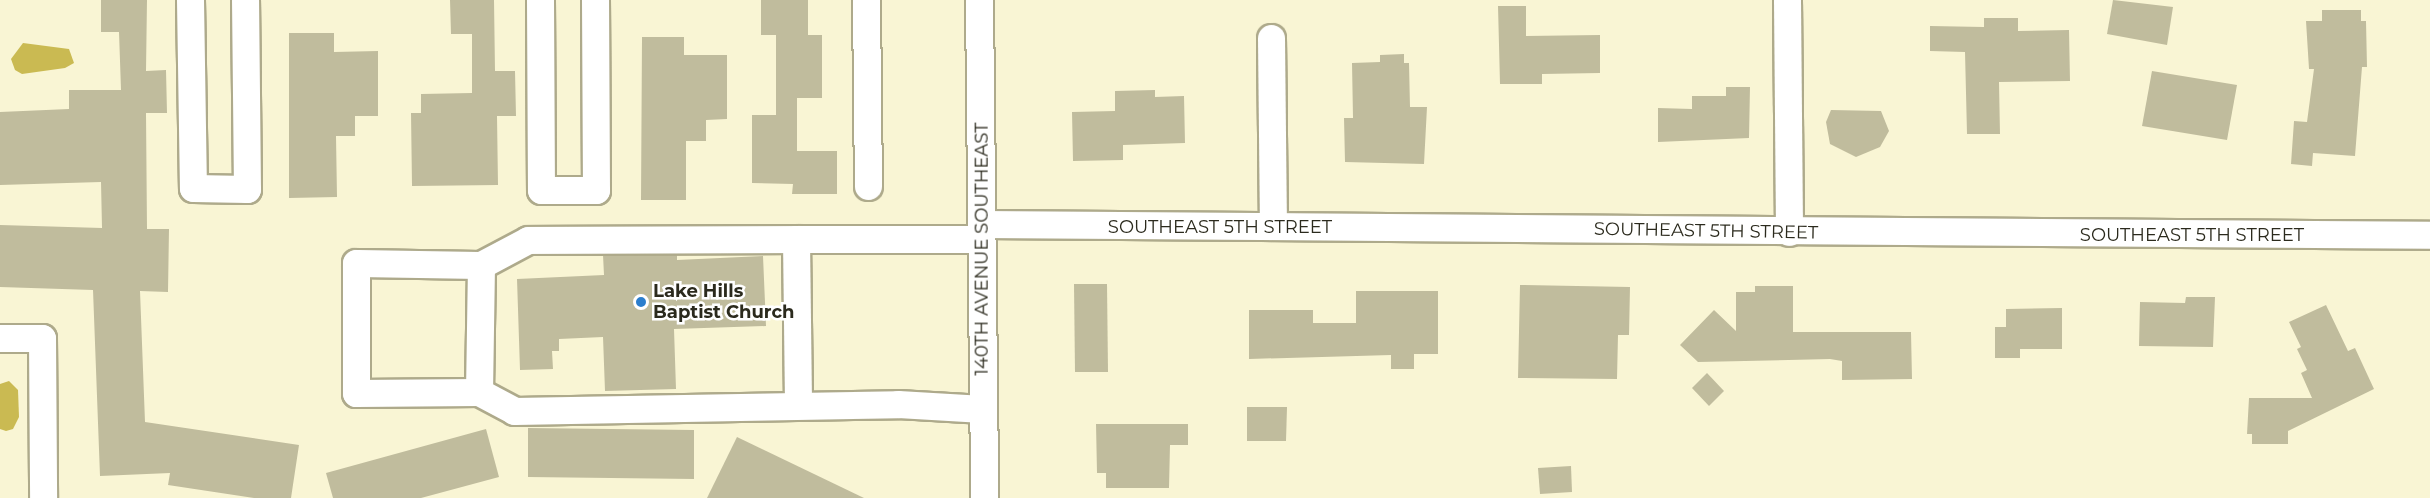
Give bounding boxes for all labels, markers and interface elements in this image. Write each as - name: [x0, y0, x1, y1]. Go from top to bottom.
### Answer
- street label: 140TH AVENUE SOUTHEAST: [971, 122, 993, 376]
- street label: SOUTHEAST 5TH STREET: [1108, 216, 1332, 238]
- street label: SOUTHEAST 5TH STREET: [1594, 218, 1818, 244]
- street label: SOUTHEAST 5TH STREET: [2080, 224, 2304, 246]
- place label: Lake Hills Baptist Church: [653, 281, 794, 324]
- marker: Lake Hills Baptist Church: [634, 295, 648, 309]

